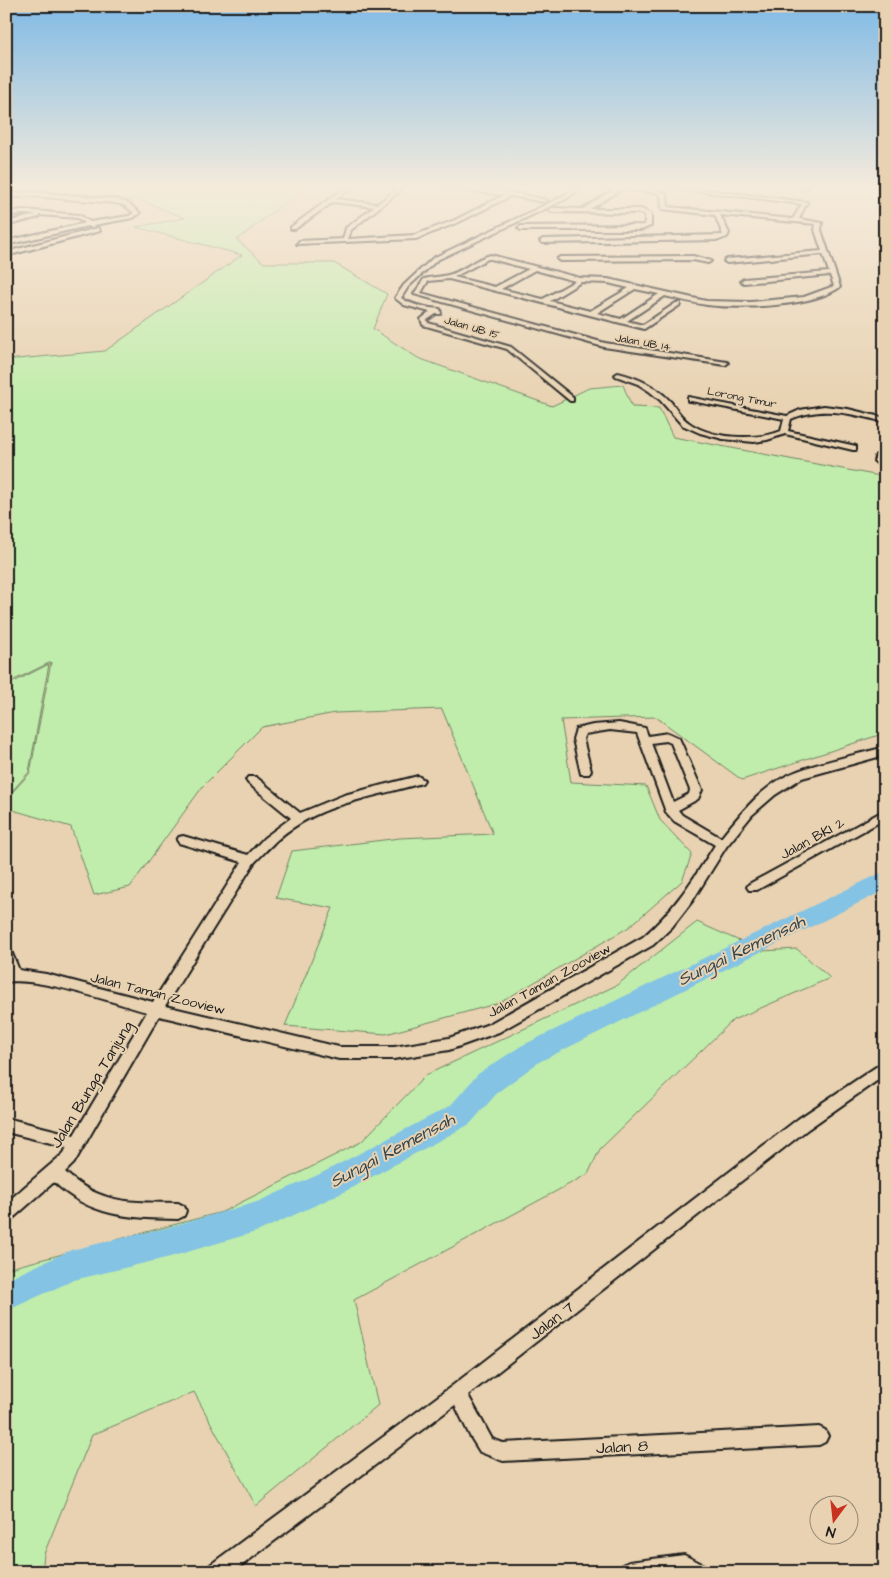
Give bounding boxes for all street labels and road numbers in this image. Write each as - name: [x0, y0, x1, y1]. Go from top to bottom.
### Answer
- street label: Jalan UB 15: [443, 313, 501, 342]
- street label: Jalan UB 14: [614, 330, 672, 355]
- street label: Lorong Timur: [706, 383, 778, 413]
- street label: Jalan BKI 2: [777, 813, 848, 865]
- street label: Jalan Taman Zooview: [484, 939, 615, 1023]
- street label: Jalan Taman Zooview: [88, 968, 227, 1020]
- street label: Jalan Bunga Tanjung: [45, 1017, 140, 1153]
- street label: Jalan 7: [525, 1296, 579, 1345]
- street label: Jalan 8: [595, 1435, 649, 1459]

